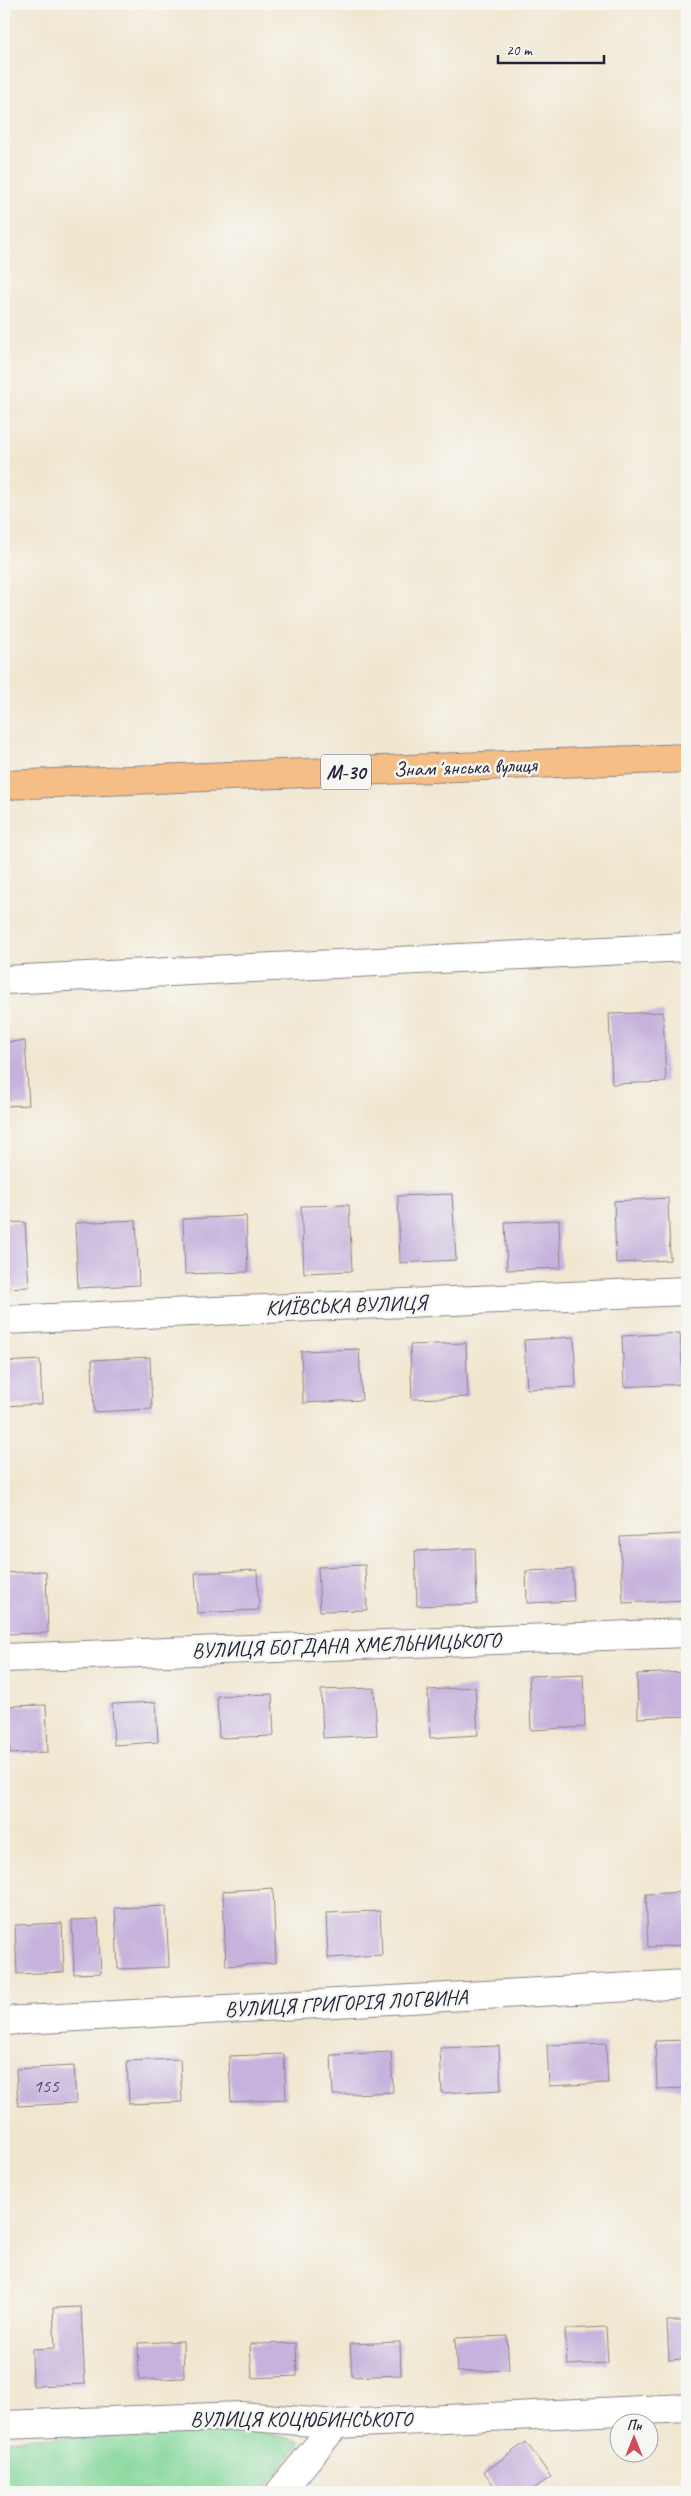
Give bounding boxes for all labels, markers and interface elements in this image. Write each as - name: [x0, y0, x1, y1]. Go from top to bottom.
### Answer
- scale bar: [498, 32, 605, 64]
- text: 20 m: [506, 41, 533, 60]
- street label: Знамʼянська вулиця: [393, 751, 539, 782]
- road number: М-30: [321, 754, 371, 790]
- street label: КИЇВСЬКА ВУЛИЦЯ: [265, 1289, 430, 1321]
- street label: ВУЛИЦЯ БОГДАНА ХМЕЛЬНИЦЬКОГО: [191, 1627, 503, 1663]
- street label: ВУЛИЦЯ ГРИГОРІЯ ЛОГВИНА: [224, 1984, 470, 2022]
- house number: 155: [33, 2074, 60, 2098]
- street label: ВУЛИЦЯ КОЦЮБИНСЬКОГО: [190, 2406, 414, 2432]
- north arrow: [608, 2414, 658, 2464]
- text: Пн: [627, 2417, 642, 2434]

